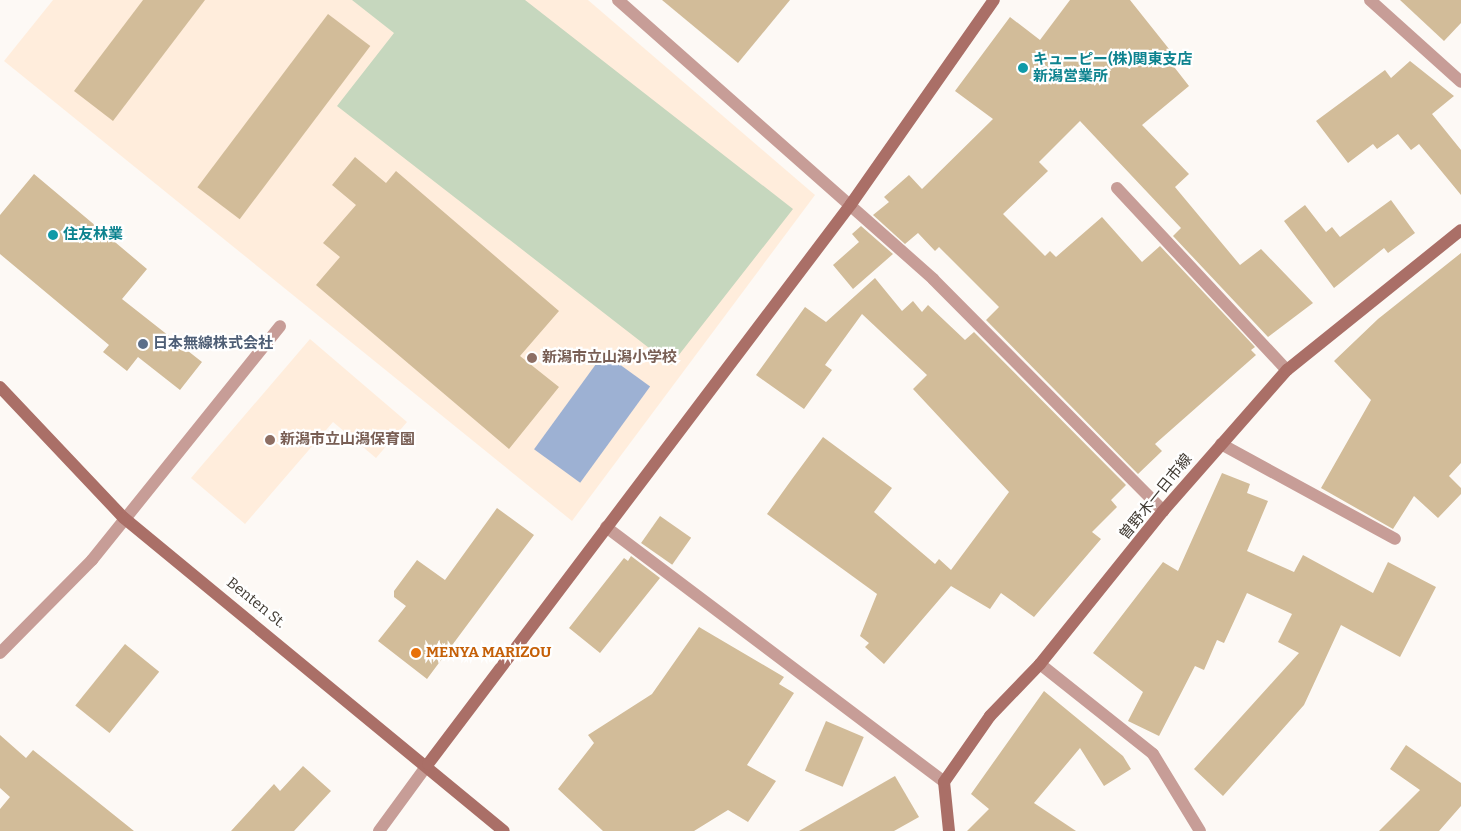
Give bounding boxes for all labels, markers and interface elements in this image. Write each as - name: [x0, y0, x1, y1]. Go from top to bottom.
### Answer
- place label: キューピー(株)関東支店 新潟営業所: [1033, 50, 1192, 85]
- marker: キューピー(株)関東支店 新潟営業所: [1017, 62, 1029, 74]
- place label: 住友林業: [63, 226, 123, 244]
- marker: 住友林業: [47, 229, 59, 241]
- place label: 日本無線株式会社: [153, 335, 273, 353]
- marker: 日本無線株式会社: [137, 338, 149, 350]
- place label: 新潟市立山潟小学校: [542, 349, 677, 367]
- marker: 新潟市立山潟小学校: [526, 352, 538, 364]
- place label: 新潟市立山潟保育園: [280, 431, 415, 449]
- marker: 新潟市立山潟保育園: [264, 434, 276, 446]
- street label: 曽野木一日市線: [1116, 451, 1196, 543]
- street label: Benten St.: [223, 574, 289, 632]
- place label: MENYA MARIZOU: [426, 644, 551, 662]
- marker: MENYA MARIZOU: [410, 647, 422, 659]

